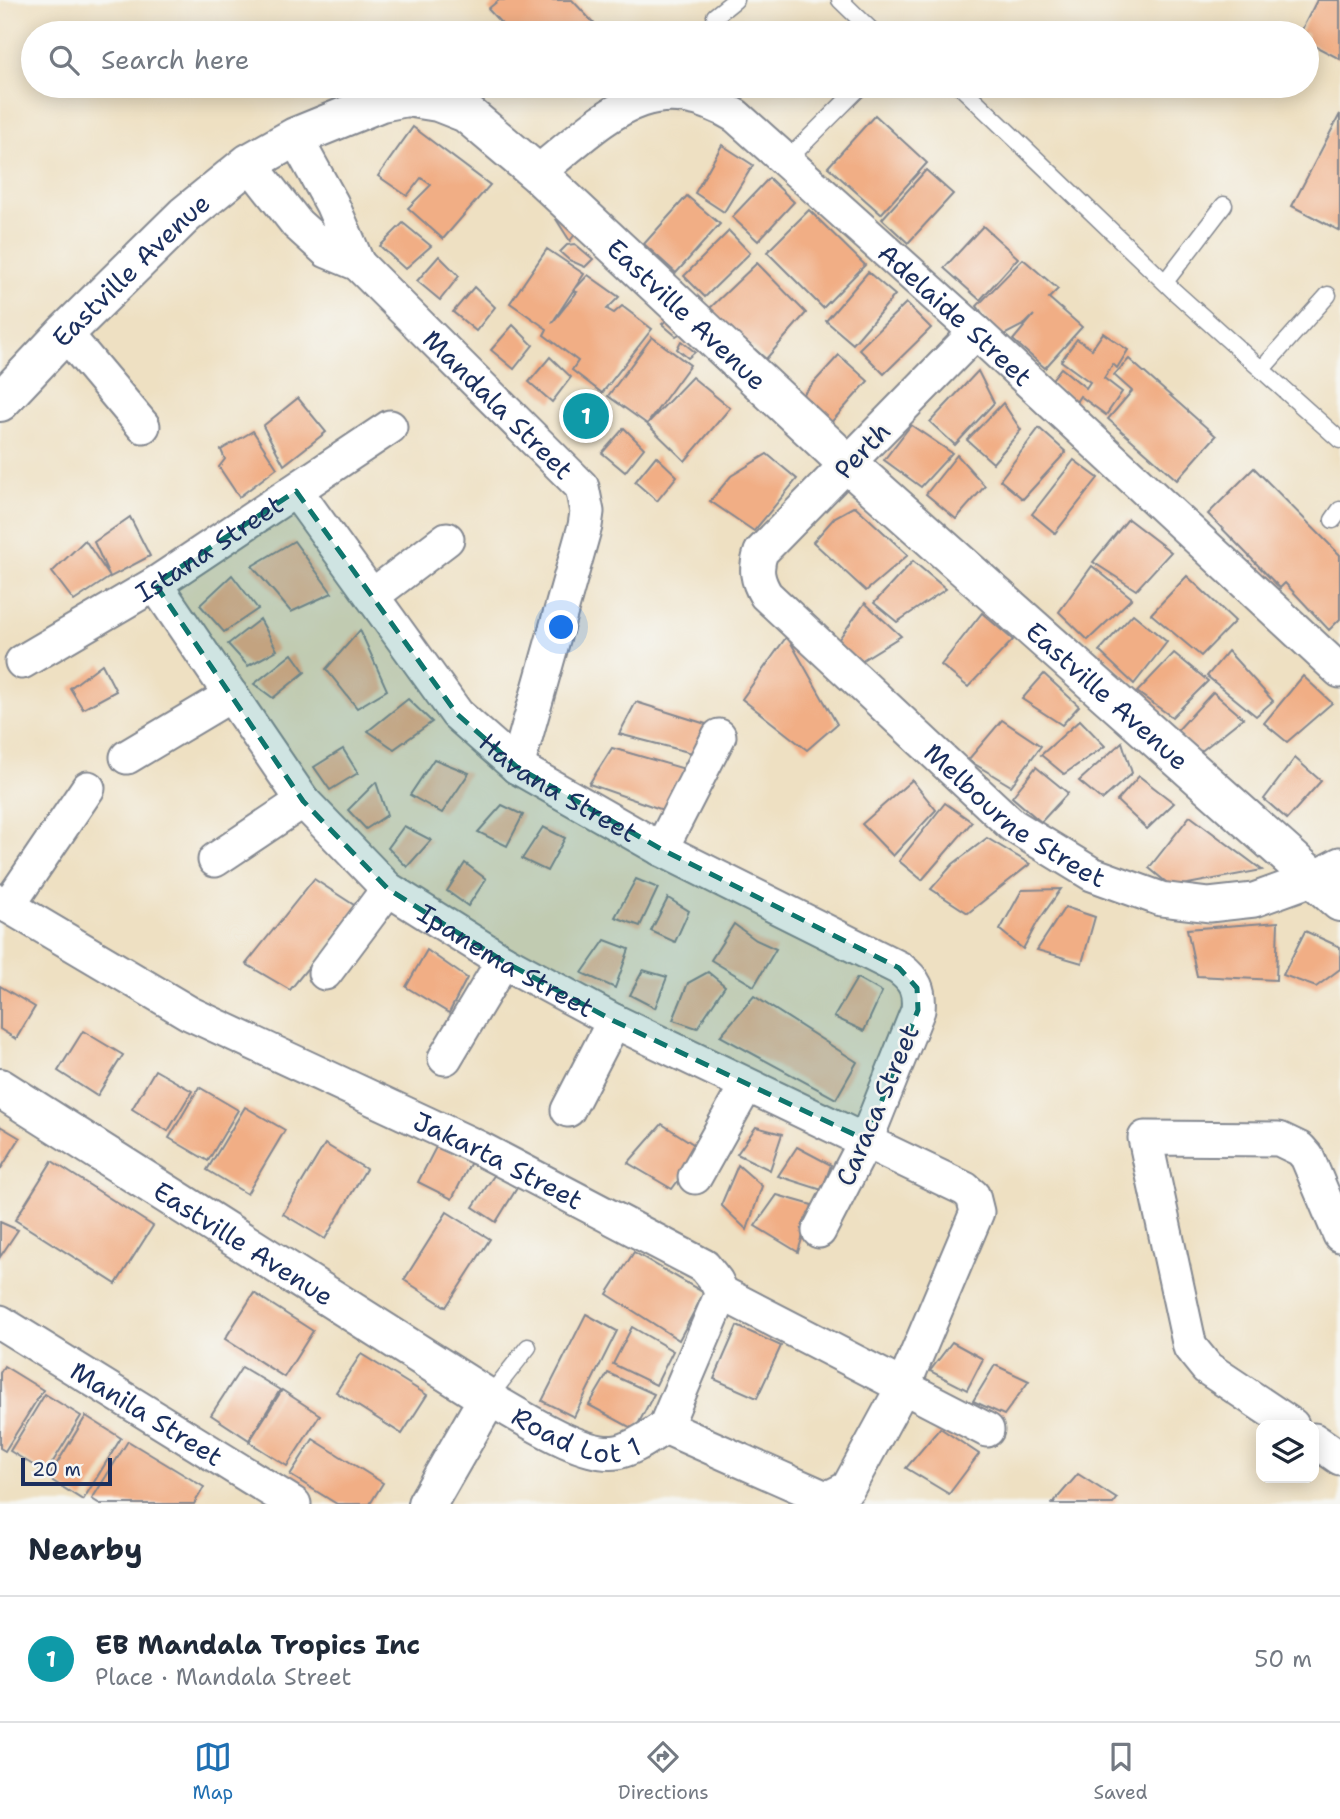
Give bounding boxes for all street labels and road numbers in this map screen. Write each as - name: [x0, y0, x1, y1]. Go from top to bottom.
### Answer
- street label: Eastville Avenue: [44, 185, 217, 354]
- street label: Eastville Avenue: [600, 230, 775, 397]
- street label: Adelaide Street: [871, 235, 1040, 393]
- street label: Mandala Street: [416, 321, 581, 487]
- street label: Perth: [826, 414, 898, 486]
- street label: Istana Street: [129, 486, 289, 609]
- street label: Eastville Avenue: [1019, 613, 1197, 777]
- street label: Havana Street: [472, 724, 644, 850]
- street label: Melbourne Street: [917, 735, 1110, 895]
- street label: Ipanema Street: [412, 895, 601, 1025]
- street label: Caraca Street: [827, 1019, 927, 1191]
- street label: Jakarta Street: [408, 1103, 589, 1217]
- street label: Eastville Avenue: [147, 1173, 341, 1313]
- street label: Manila Street: [64, 1353, 230, 1474]
- street label: Road Lot 1: [506, 1398, 647, 1470]

